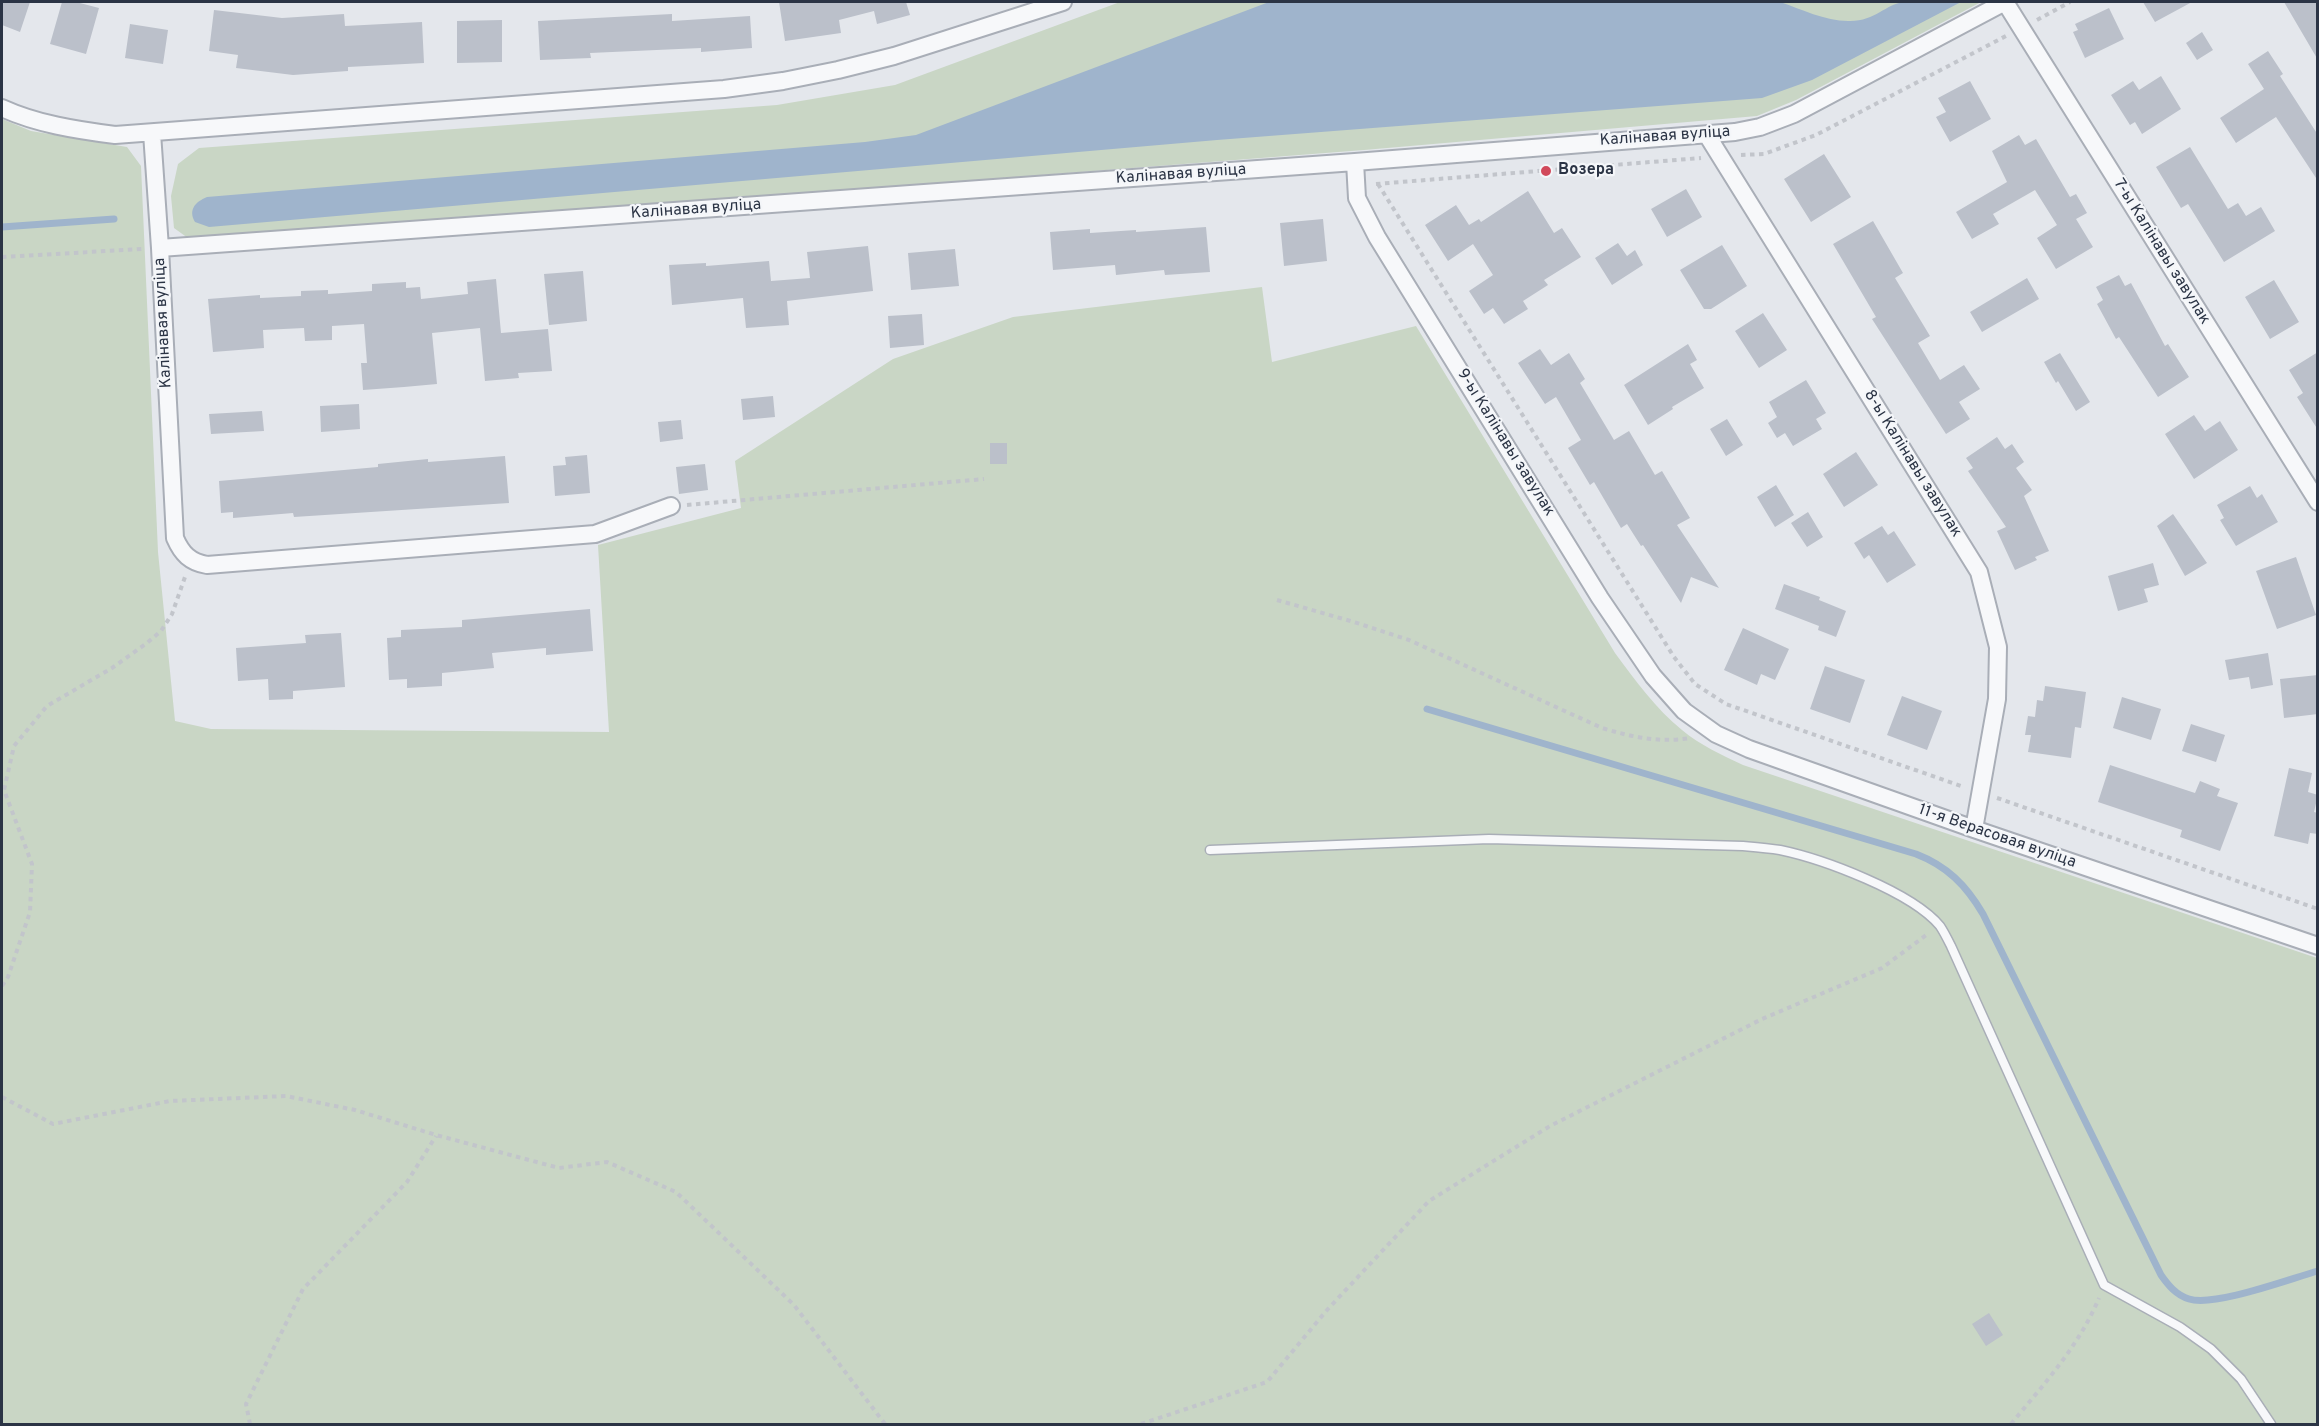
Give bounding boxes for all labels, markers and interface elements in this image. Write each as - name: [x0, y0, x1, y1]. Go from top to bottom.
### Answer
- street label: Калінавая вуліца: [1599, 123, 1731, 151]
- street label: Калінавая вуліца: [1115, 161, 1247, 189]
- place label: Возера: [1558, 161, 1614, 181]
- marker: Возера: [1539, 164, 1553, 178]
- street label: 7-ы Калінавы завулак: [2108, 176, 2214, 328]
- street label: Калінавая вуліца: [630, 196, 762, 224]
- street label: Калінавая вуліца: [151, 257, 177, 389]
- street label: 9-ы Калінавы завулак: [1452, 366, 1558, 520]
- street label: 8-ы Калінавы завулак: [1859, 387, 1965, 541]
- street label: 11-я Верасовая вуліца: [1916, 801, 2078, 873]

